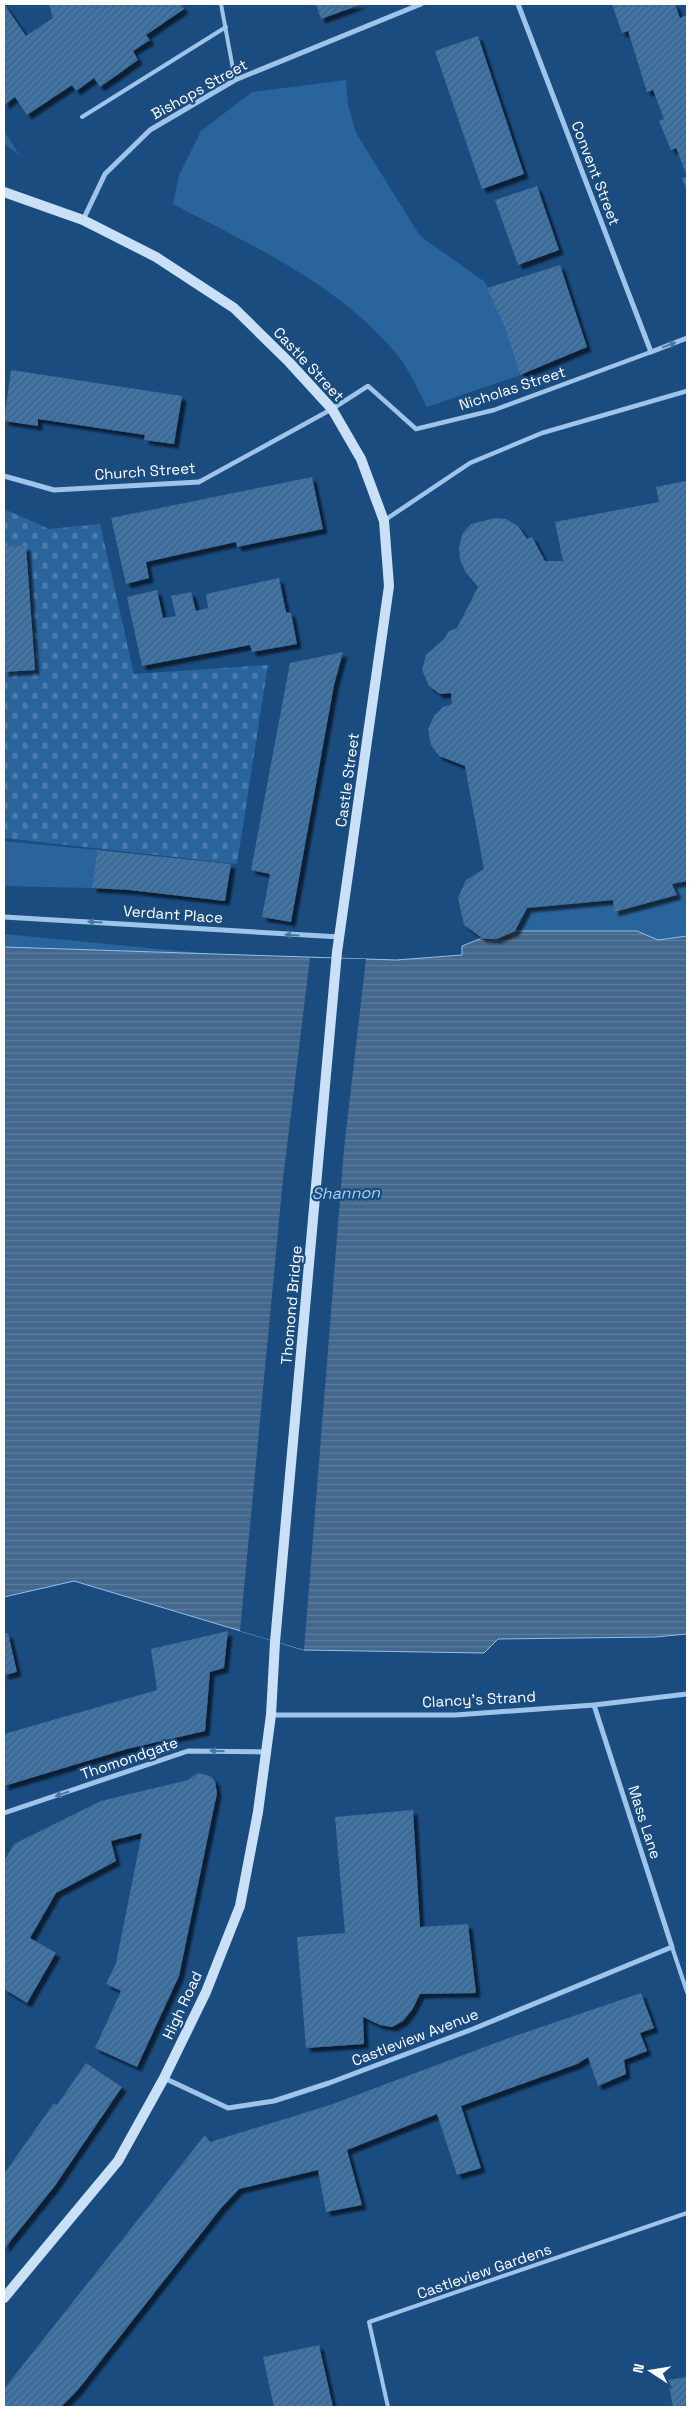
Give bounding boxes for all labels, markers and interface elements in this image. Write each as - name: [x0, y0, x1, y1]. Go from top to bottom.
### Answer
- street label: Bishops Street: [148, 55, 251, 123]
- street label: Convent Street: [567, 118, 625, 228]
- street label: Castle Street: [270, 323, 348, 405]
- one-way arrow: [662, 341, 677, 349]
- street label: Nicholas Street: [456, 362, 568, 414]
- street label: Church Street: [94, 458, 196, 484]
- street label: Castle Street: [331, 732, 363, 828]
- street label: Verdant Place: [122, 901, 224, 927]
- one-way arrow: [86, 917, 102, 925]
- one-way arrow: [283, 930, 299, 938]
- water label: Shannon: [312, 1182, 381, 1204]
- street label: Thomond Bridge: [276, 1244, 306, 1365]
- street label: Clancy's Strand: [422, 1687, 536, 1711]
- street label: Thomondgate: [78, 1732, 180, 1784]
- one-way arrow: [209, 1747, 225, 1755]
- street label: Mass Lane: [624, 1783, 666, 1861]
- one-way arrow: [54, 1790, 69, 1798]
- street label: High Road: [158, 1968, 206, 2042]
- street label: Castleview Avenue: [349, 2004, 481, 2070]
- street label: Castleview Gardens: [414, 2239, 554, 2303]
- north arrow: [626, 2346, 676, 2396]
- text: N: [629, 2362, 648, 2375]

